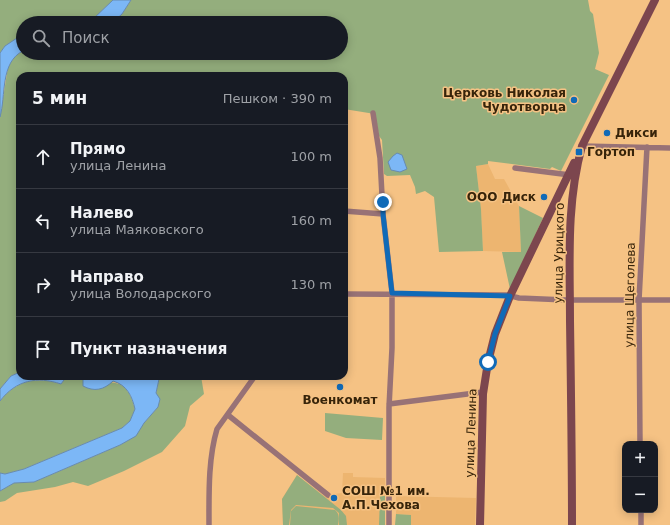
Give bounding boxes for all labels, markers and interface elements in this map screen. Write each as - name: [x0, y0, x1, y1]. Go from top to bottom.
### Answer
- search box: [16, 16, 348, 60]
- icon: search: [30, 27, 52, 49]
- text: Поиск: [62, 29, 110, 47]
- place label: Церковь Николая Чудотворца: [443, 86, 566, 114]
- text: 5 мин: [32, 88, 87, 108]
- text: Пешком · 390 m: [223, 91, 332, 106]
- marker: Церковь Николая Чудотворца: [569, 95, 579, 105]
- place label: Дикси: [615, 126, 658, 140]
- marker: Дикси: [602, 128, 612, 138]
- text: Прямо: [70, 140, 126, 158]
- place label: Гортоп: [587, 145, 635, 159]
- icon: ahead: [32, 146, 54, 168]
- marker: Гортоп: [574, 147, 584, 157]
- text: 100 m: [290, 149, 332, 164]
- text: улица Ленина: [70, 158, 167, 173]
- place label: ООО Диск: [467, 190, 536, 204]
- marker: ООО Диск: [539, 192, 549, 202]
- route end: [374, 193, 392, 211]
- street label: улица Урицкого: [551, 202, 567, 304]
- text: Налево: [70, 204, 134, 222]
- icon: left: [32, 210, 54, 232]
- text: 160 m: [290, 213, 332, 228]
- text: улица Маяковского: [70, 222, 204, 237]
- street label: улица Щеголева: [622, 242, 638, 348]
- text: Направо: [70, 268, 144, 286]
- icon: right: [32, 274, 54, 296]
- text: 130 m: [290, 277, 332, 292]
- text: улица Володарского: [70, 286, 211, 301]
- icon: arrive: [32, 338, 54, 360]
- text: Пункт назначения: [70, 340, 227, 358]
- route start: [479, 353, 497, 371]
- marker: Военкомат: [335, 382, 345, 392]
- street label: улица Ленина: [462, 388, 480, 478]
- place label: Военкомат: [302, 393, 378, 407]
- map controls: [622, 441, 658, 513]
- button: +: [622, 441, 658, 477]
- button: −: [622, 477, 658, 513]
- place label: СОШ №1 им. А.П.Чехова: [342, 484, 430, 512]
- marker: СОШ №1 им. А.П.Чехова: [329, 493, 339, 503]

